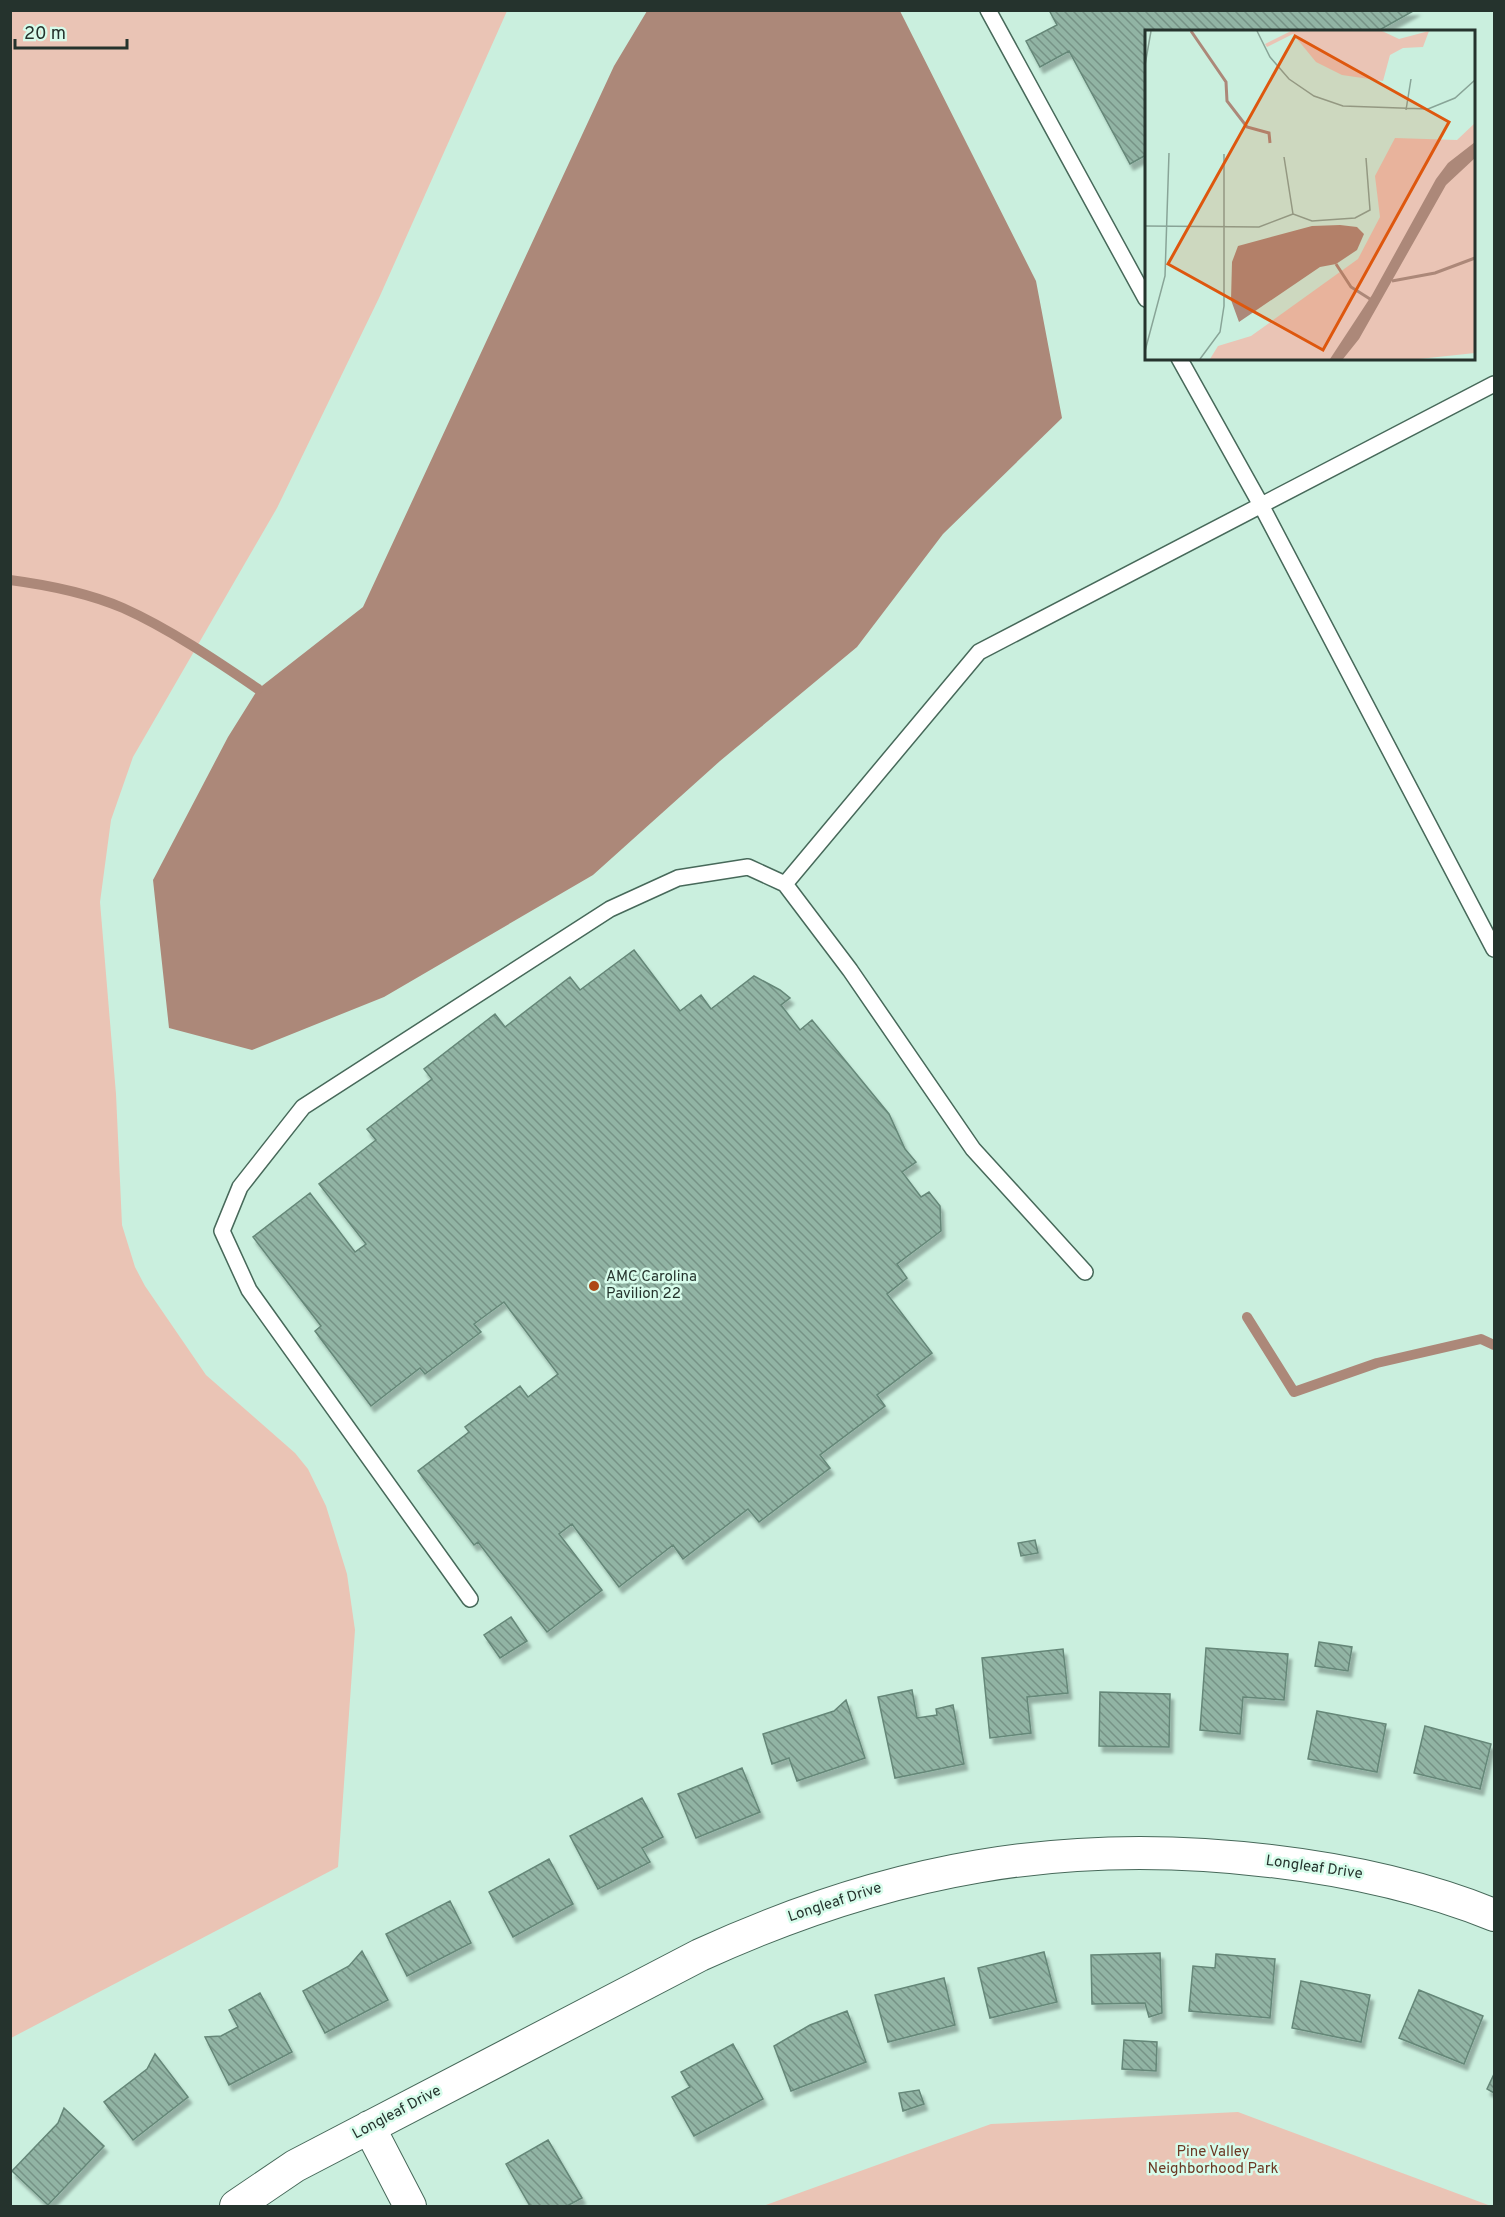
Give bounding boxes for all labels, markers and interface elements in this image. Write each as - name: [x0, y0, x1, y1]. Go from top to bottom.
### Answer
- scale bar: [15, 12, 128, 50]
- text: 20 m: [24, 23, 66, 46]
- inset map: [1145, 30, 1475, 360]
- place label: AMC Carolina Pavilion 22: [606, 1268, 697, 1304]
- marker: AMC Carolina Pavilion 22: [587, 1279, 601, 1293]
- street label: Longleaf Drive: [1264, 1852, 1364, 1884]
- street label: Longleaf Drive: [786, 1879, 884, 1927]
- street label: Longleaf Drive: [349, 2082, 445, 2144]
- park label: Pine Valley Neighborhood Park: [1148, 2143, 1279, 2179]

